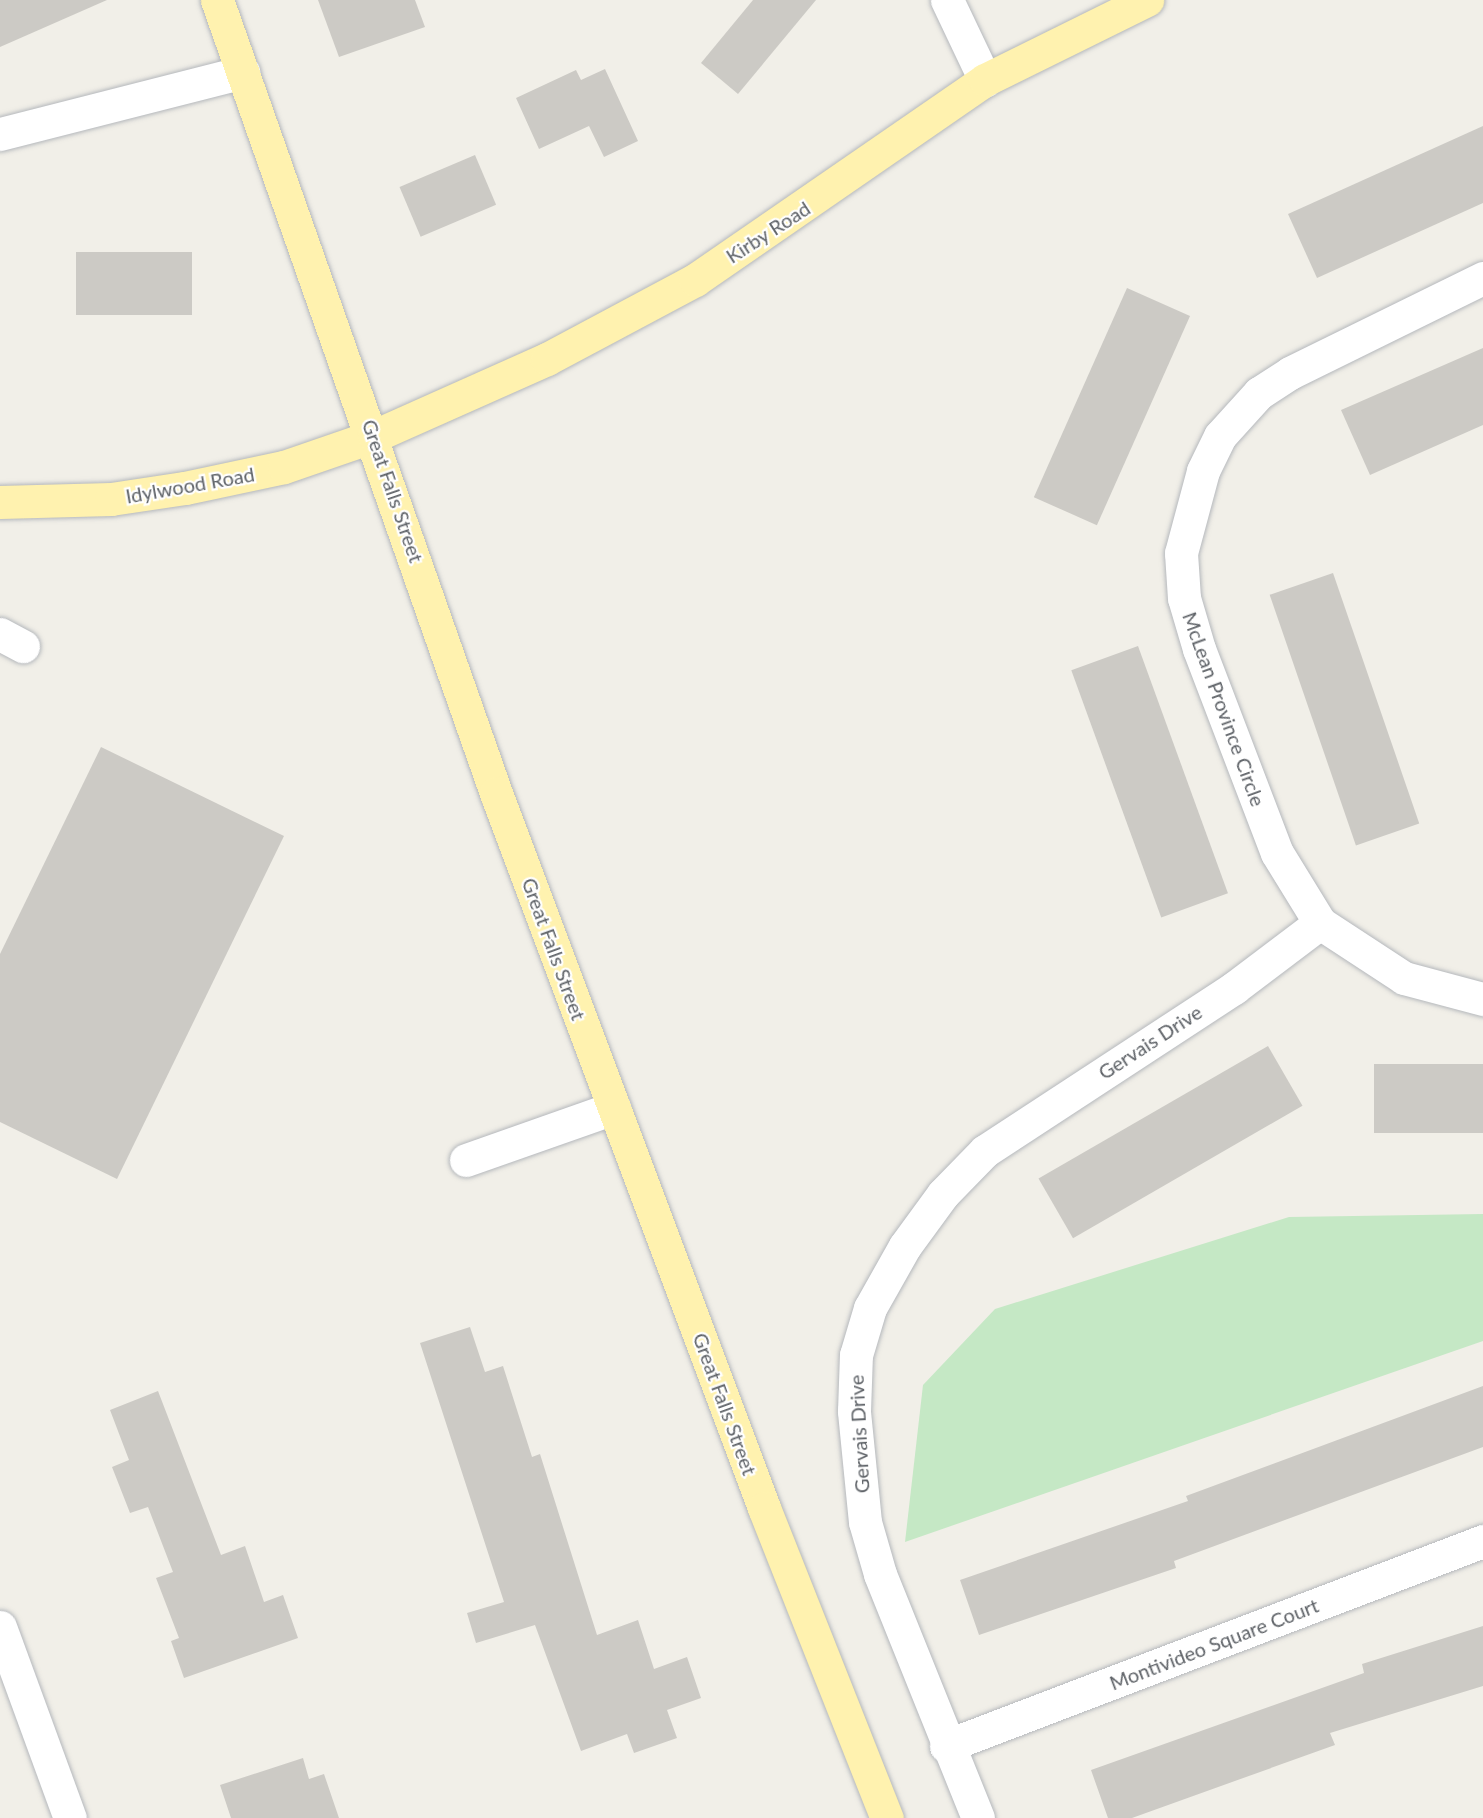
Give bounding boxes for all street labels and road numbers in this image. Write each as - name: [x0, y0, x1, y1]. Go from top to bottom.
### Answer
- street label: Kirby Road: [721, 196, 815, 268]
- street label: Great Falls Street: [357, 416, 429, 566]
- street label: Idylwood Road: [124, 462, 256, 508]
- street label: McLean Province Circle: [1178, 609, 1270, 809]
- street label: Great Falls Street: [517, 875, 591, 1023]
- street label: Gervais Drive: [1094, 1000, 1206, 1084]
- street label: Great Falls Street: [688, 1330, 762, 1478]
- street label: Gervais Drive: [844, 1374, 874, 1494]
- street label: Montivideo Square Court: [1106, 1593, 1322, 1695]

